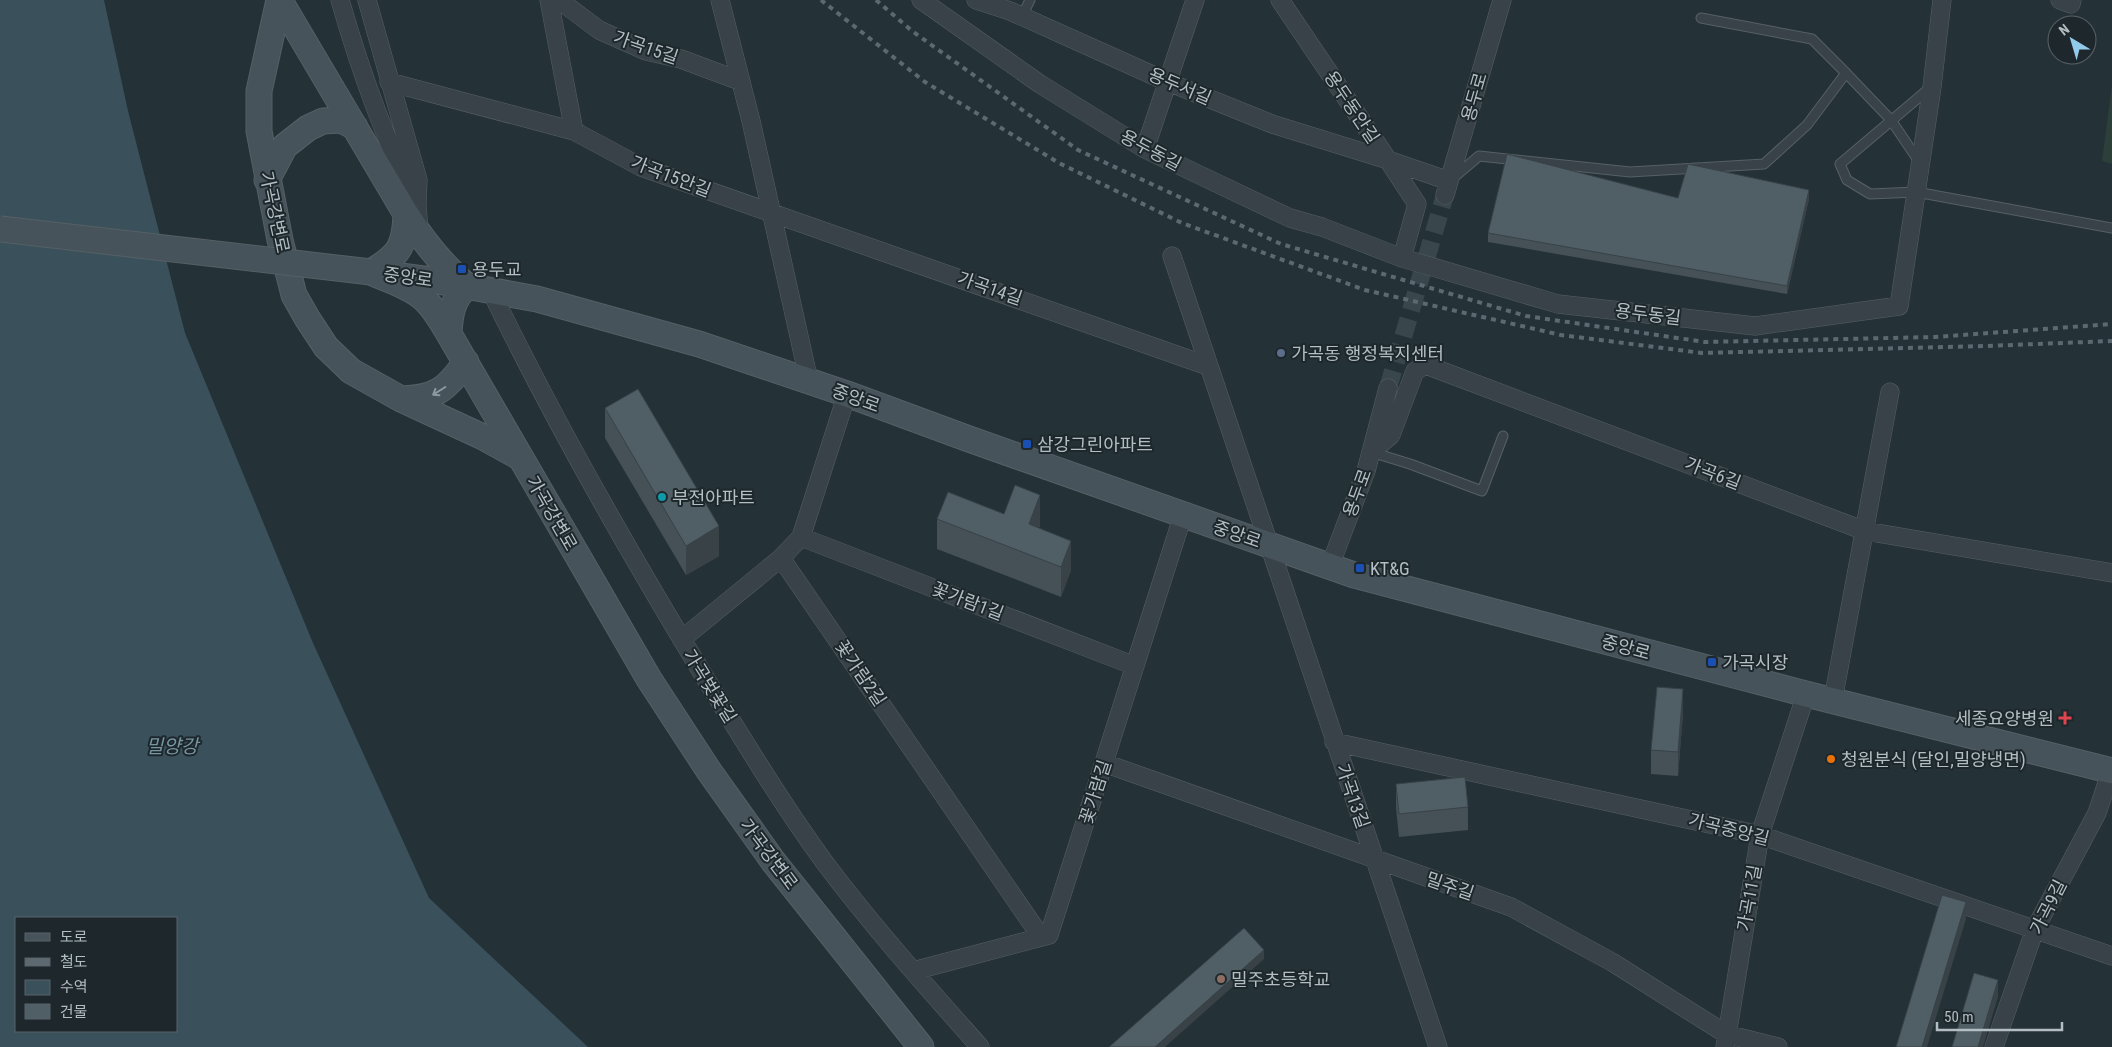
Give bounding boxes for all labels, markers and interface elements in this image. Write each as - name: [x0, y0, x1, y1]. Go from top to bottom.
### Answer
- north arrow: [2047, 15, 2097, 65]
- text: N: [2056, 21, 2072, 39]
- street label: 가곡15길: [611, 26, 681, 68]
- street label: 용두서길: [1145, 63, 1215, 109]
- street label: 용두동안길: [1320, 67, 1384, 147]
- street label: 용두로: [1457, 70, 1491, 124]
- street label: 용두동길: [1117, 125, 1185, 175]
- street label: 가곡15안길: [628, 151, 714, 201]
- street label: 가곡강변로: [256, 169, 294, 255]
- place label: 용두교: [472, 259, 522, 280]
- street label: 중앙로: [382, 263, 434, 291]
- marker: 용두교: [456, 263, 468, 275]
- street label: 가곡14길: [955, 267, 1025, 309]
- street label: 용두동길: [1614, 300, 1682, 328]
- place label: 가곡동 행정복지센터: [1291, 343, 1444, 364]
- marker: 가곡동 행정복지센터: [1275, 347, 1287, 359]
- street label: 중앙로: [829, 380, 883, 416]
- one-way arrow: [432, 385, 446, 396]
- place label: 삼강그린아파트: [1037, 434, 1153, 455]
- marker: 삼강그린아파트: [1021, 438, 1033, 450]
- street label: 가곡6길: [1682, 453, 1744, 493]
- street label: 용두로: [1339, 466, 1375, 520]
- street label: 가곡강변로: [522, 472, 582, 554]
- place label: 부전아파트: [672, 487, 755, 508]
- marker: 부전아파트: [656, 491, 668, 503]
- street label: 중앙로: [1210, 516, 1264, 552]
- place label: KT&G: [1370, 558, 1410, 579]
- marker: KT&G: [1354, 562, 1366, 574]
- street label: 꽃가람1길: [929, 578, 1007, 624]
- street label: 중앙로: [1599, 630, 1653, 664]
- street label: 꽃가람2길: [831, 636, 891, 710]
- street label: 가곡벚꽃길: [679, 645, 741, 727]
- place label: 가곡시장: [1722, 652, 1788, 673]
- marker: 가곡시장: [1706, 656, 1718, 668]
- place label: 세종요양병원: [1955, 708, 2054, 729]
- marker: 세종요양병원: [2058, 711, 2072, 725]
- water label: 밀양강: [146, 735, 201, 758]
- place label: 청원분식 (달인,밀양냉면): [1841, 749, 2026, 771]
- marker: 청원분식 (달인,밀양냉면): [1825, 753, 1837, 765]
- street label: 꽃가람길: [1075, 757, 1115, 827]
- street label: 가곡13길: [1332, 761, 1374, 831]
- street label: 가곡중앙길: [1686, 809, 1772, 849]
- street label: 가곡강변로: [736, 815, 802, 893]
- street label: 가곡11길: [1733, 863, 1765, 933]
- street label: 밀주길: [1423, 868, 1477, 904]
- street label: 가곡9길: [2025, 876, 2071, 938]
- legend: [15, 917, 178, 1032]
- text: 도로: [60, 928, 88, 946]
- text: 철도: [60, 953, 88, 971]
- place label: 밀주초등학교: [1231, 969, 1330, 990]
- marker: 밀주초등학교: [1215, 973, 1227, 985]
- text: 수역: [60, 978, 88, 996]
- scale bar: [1937, 1000, 2062, 1032]
- text: 건물: [60, 1003, 88, 1021]
- text: 50 m: [1944, 1008, 1974, 1026]

